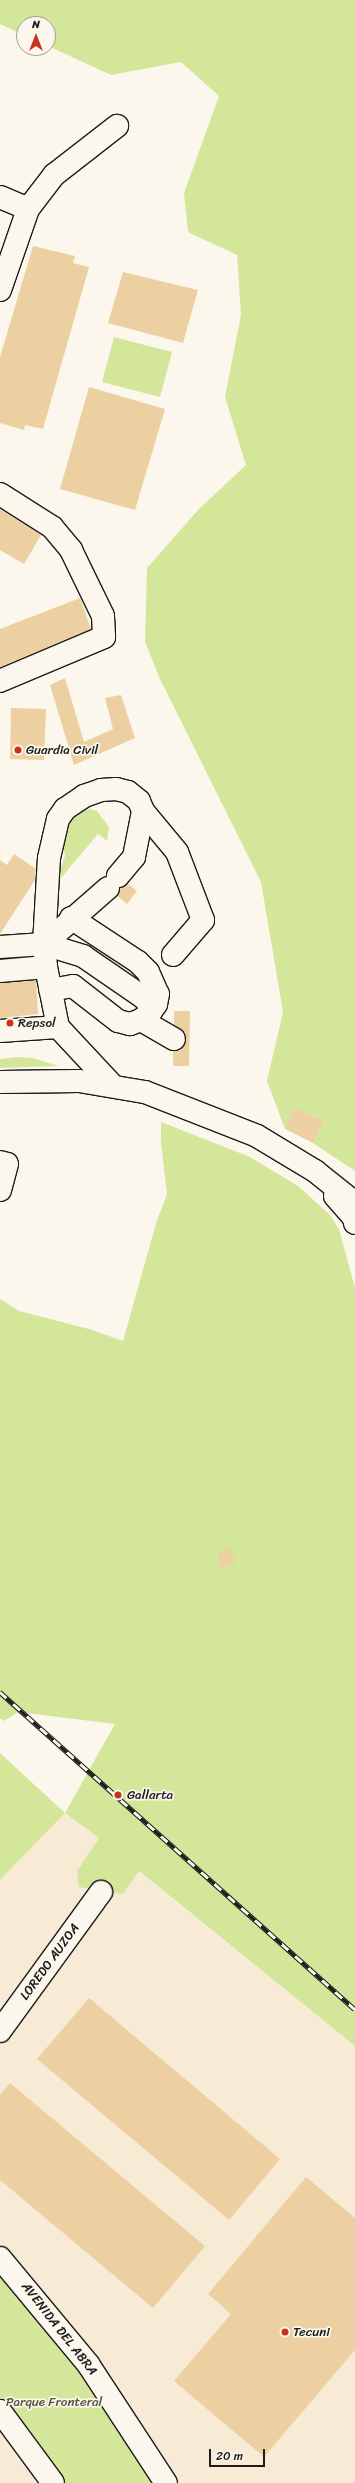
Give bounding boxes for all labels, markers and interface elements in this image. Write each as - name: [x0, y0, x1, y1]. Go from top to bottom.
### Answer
- text: N: [32, 15, 40, 34]
- north arrow: [16, 16, 56, 56]
- place label: Guardia Civil: [26, 742, 98, 758]
- marker: Guardia Civil: [13, 745, 23, 755]
- place label: Repsol: [18, 1015, 56, 1031]
- marker: Repsol: [5, 1018, 15, 1028]
- place label: Gallarta: [127, 1787, 173, 1803]
- marker: Gallarta: [112, 1789, 124, 1801]
- street label: LOREDO AUZOA: [17, 1921, 83, 2003]
- street label: AVENIDA DEL ABRA: [18, 2279, 100, 2379]
- place label: Tecuni: [293, 2324, 330, 2340]
- marker: Tecuni: [280, 2327, 290, 2337]
- park label: Parque Fronteral: [6, 2394, 102, 2410]
- scale bar: [211, 2441, 267, 2467]
- text: 20 m: [216, 2445, 243, 2467]

